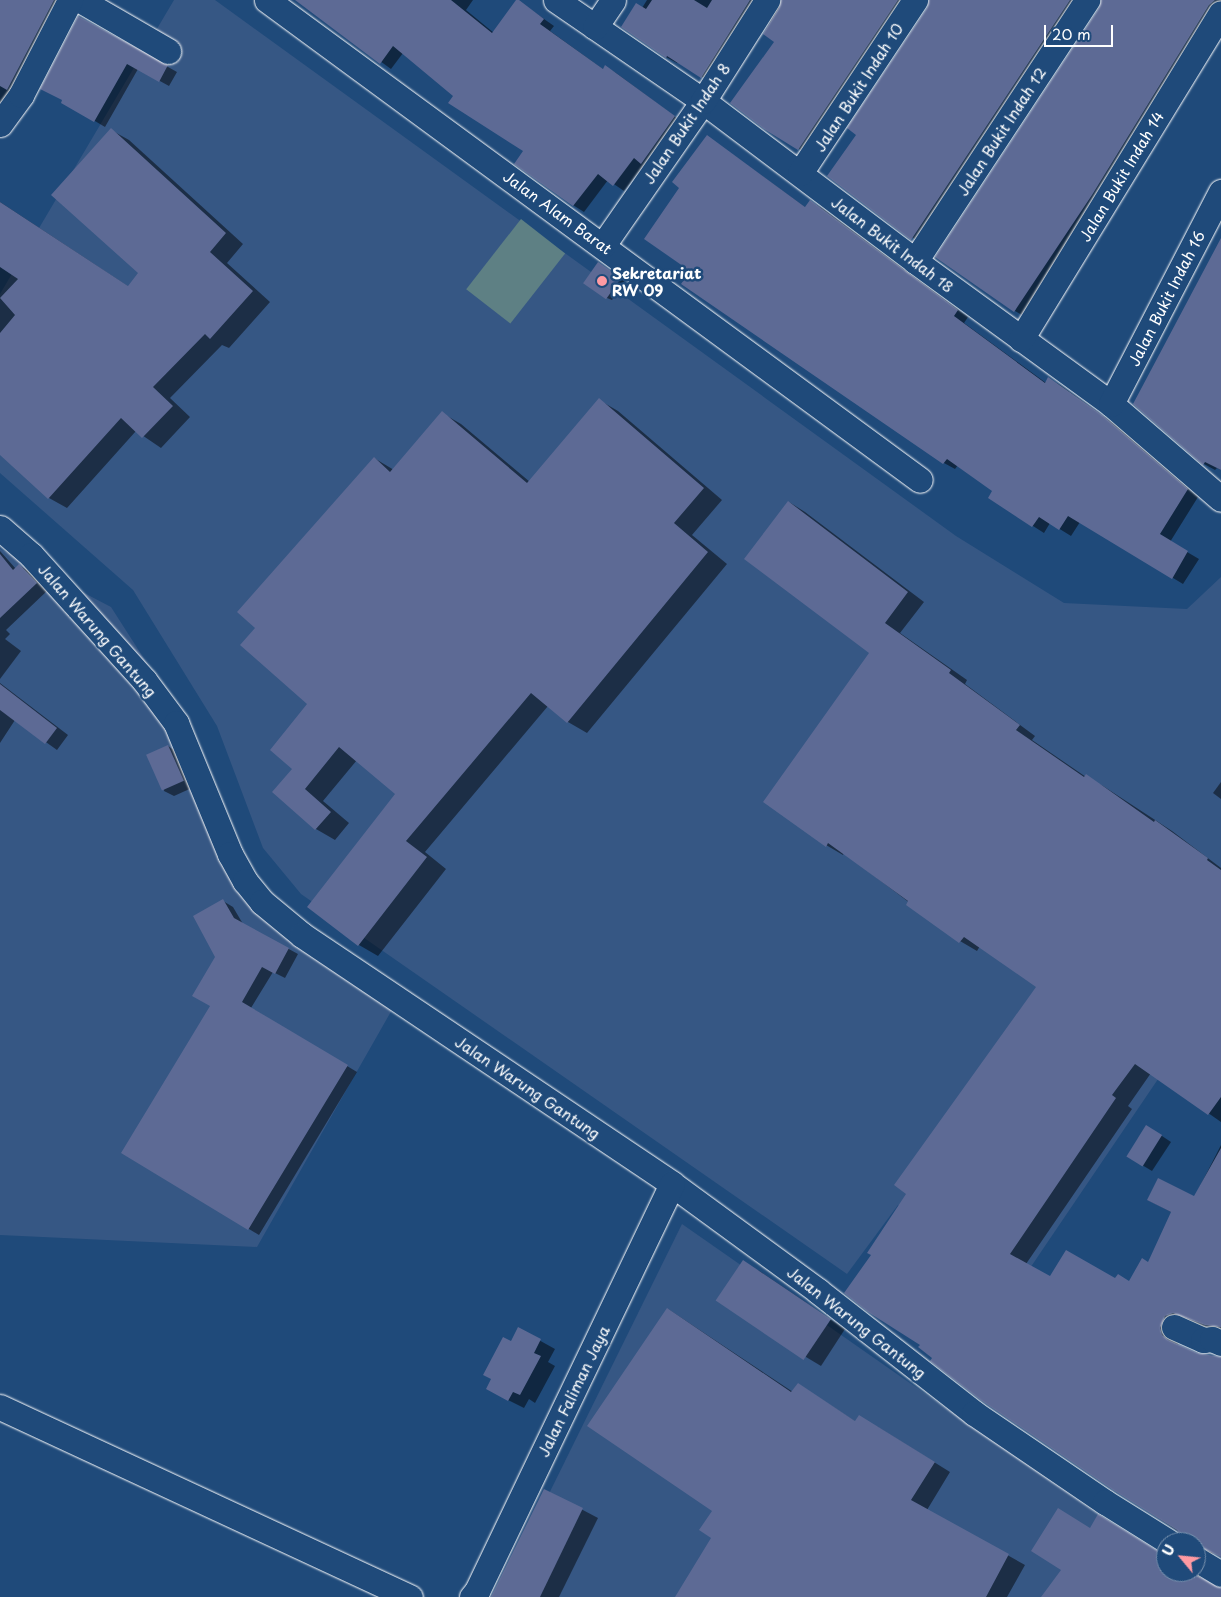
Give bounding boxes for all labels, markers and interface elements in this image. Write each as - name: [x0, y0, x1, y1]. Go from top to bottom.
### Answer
- scale bar: [1046, 15, 1115, 47]
- street label: Jalan Bukit Indah 10: [809, 18, 907, 156]
- text: 20 m: [1052, 22, 1091, 45]
- street label: Jalan Bukit Indah 8: [638, 58, 734, 188]
- street label: Jalan Bukit Indah 12: [952, 63, 1050, 199]
- street label: Jalan Bukit Indah 14: [1074, 107, 1168, 245]
- street label: Jalan Alam Barat: [500, 166, 616, 258]
- street label: Jalan Bukit Indah 18: [828, 192, 958, 296]
- street label: Jalan Bukit Indah 16: [1124, 226, 1208, 370]
- place label: Sekretariat RW 09: [612, 263, 701, 298]
- marker: Sekretariat RW 09: [596, 275, 608, 287]
- street label: Jalan Warung Gantung: [35, 559, 161, 701]
- street label: Jalan Warung Gantung: [452, 1032, 604, 1142]
- street label: Jalan Warung Gantung: [784, 1262, 930, 1382]
- street label: Jalan Faliman Jaya: [533, 1322, 613, 1460]
- north arrow: [1156, 1532, 1206, 1582]
- text: U: [1156, 1541, 1180, 1560]

